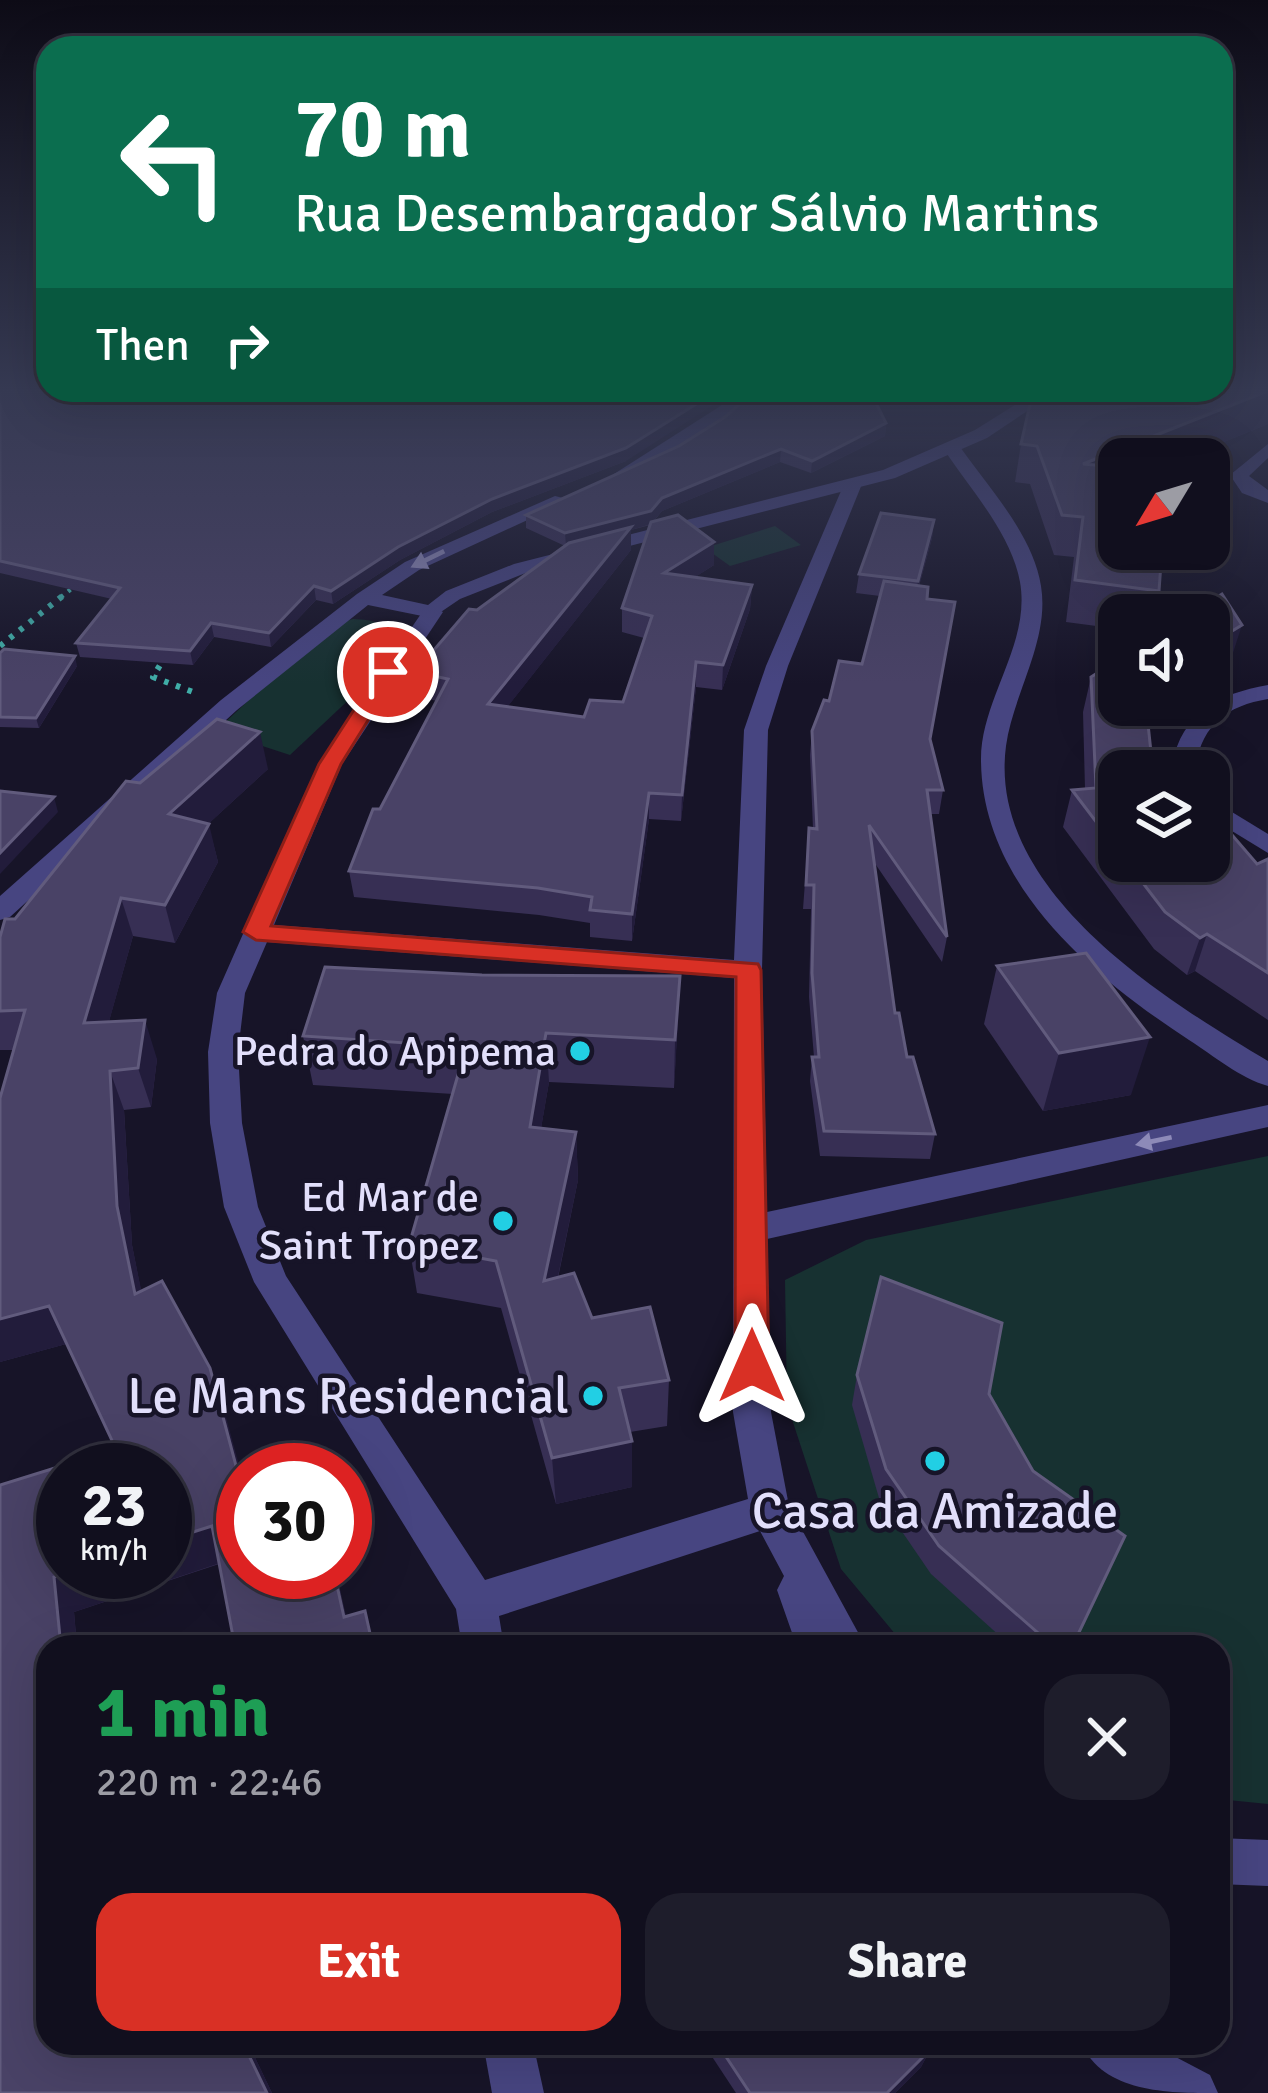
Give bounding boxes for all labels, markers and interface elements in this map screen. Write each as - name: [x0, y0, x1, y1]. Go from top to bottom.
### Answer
- text: 70 m: [294, 77, 471, 181]
- icon: left: [96, 84, 252, 240]
- text: Rua Desembargador Sálvio Martins: [294, 180, 1099, 247]
- icon: right: [214, 312, 280, 378]
- text: Then: [96, 318, 190, 373]
- north arrow: [1098, 438, 1230, 570]
- map controls: [1098, 438, 1230, 882]
- one-way arrow: [411, 548, 445, 568]
- button: sound: [1098, 594, 1230, 726]
- pin: [337, 621, 439, 723]
- icon: arrive: [355, 639, 421, 705]
- button: layers: [1098, 750, 1230, 882]
- place label: Pedra do Apipema: [234, 1026, 556, 1077]
- marker: Pedra do Apipema: [567, 1038, 593, 1064]
- one-way arrow: [1134, 1132, 1172, 1151]
- place label: Ed Mar de Saint Tropez: [259, 1172, 479, 1271]
- marker: Ed Mar de Saint Tropez: [490, 1208, 516, 1234]
- position arrow: [689, 1303, 815, 1429]
- place label: Le Mans Residencial: [127, 1365, 569, 1428]
- marker: Le Mans Residencial: [580, 1383, 606, 1409]
- speed limit sign: 30: [216, 1443, 372, 1599]
- marker: Casa da Amizade: [922, 1448, 948, 1474]
- text: 23: [82, 1469, 146, 1543]
- place label: Casa da Amizade: [752, 1480, 1118, 1543]
- text: km/h: [80, 1532, 148, 1569]
- text: 1 min: [96, 1668, 270, 1757]
- button: close: [1044, 1674, 1170, 1800]
- text: 220 m · 22:46: [96, 1758, 323, 1806]
- button: Exit: [96, 1893, 621, 2031]
- button: Share: [645, 1893, 1170, 2031]

